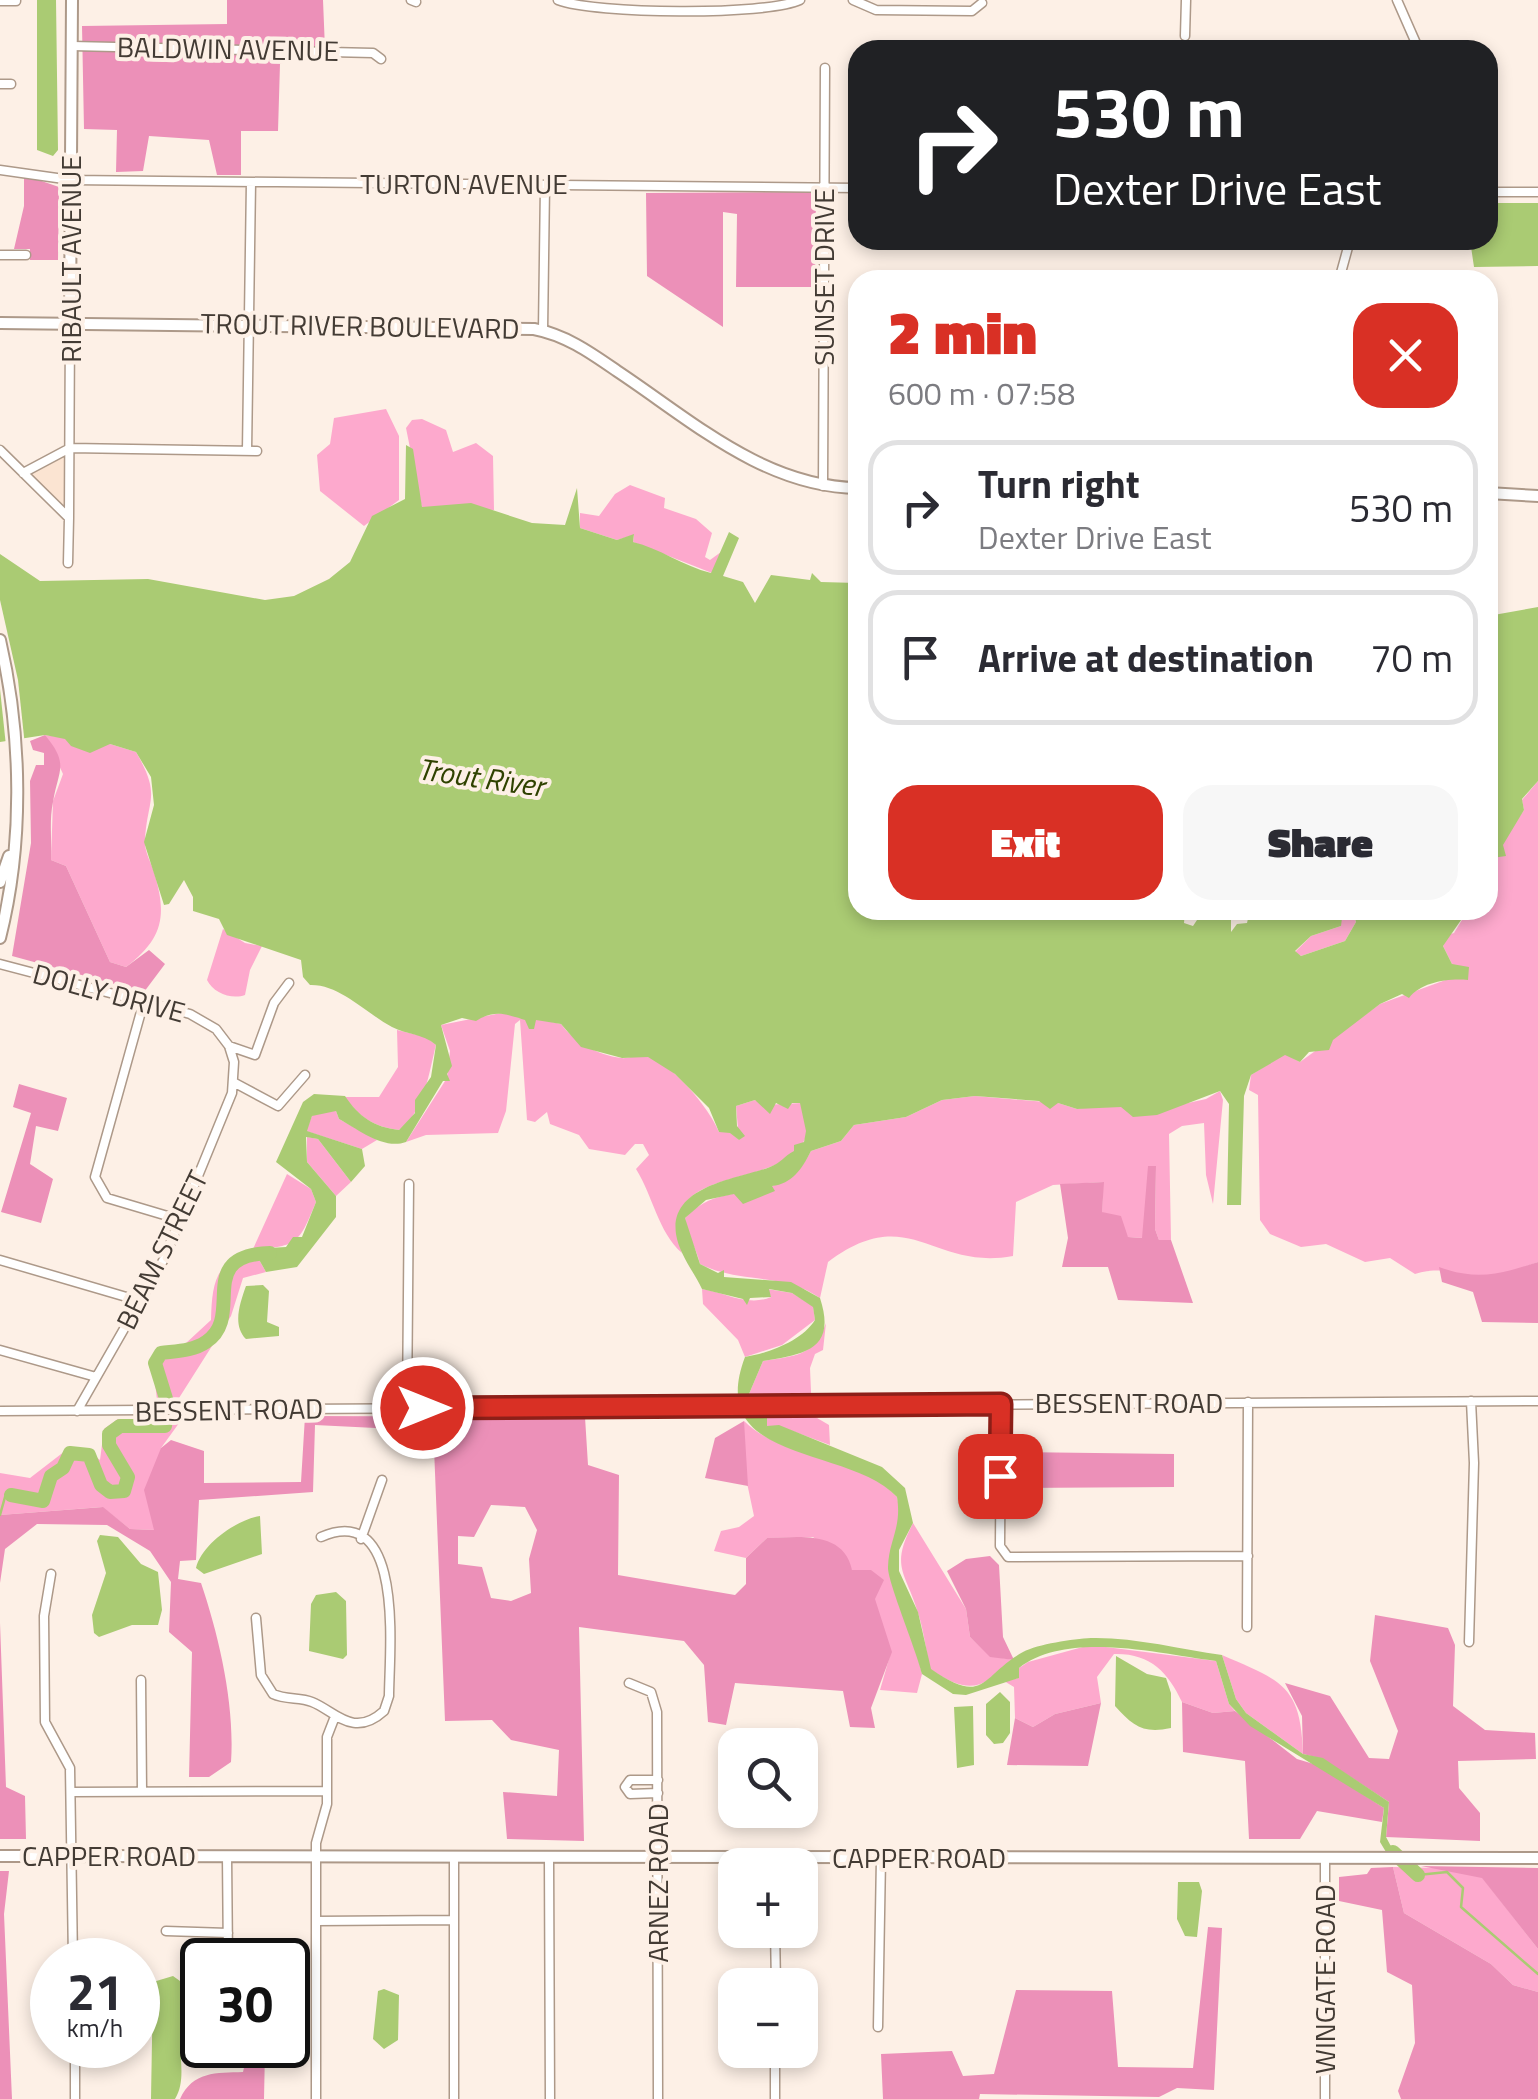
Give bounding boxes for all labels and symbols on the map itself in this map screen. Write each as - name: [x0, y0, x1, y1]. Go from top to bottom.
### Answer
- street label: BALDWIN AVENUE: [117, 25, 339, 72]
- street label: RIBAULT AVENUE: [49, 155, 92, 363]
- street label: TURTON AVENUE: [360, 162, 568, 205]
- street label: SUNSET DRIVE: [802, 188, 845, 366]
- street label: TROUT RIVER BOULEVARD: [200, 301, 520, 350]
- water label: Trout River: [415, 745, 551, 809]
- street label: DOLLY DRIVE: [28, 952, 190, 1033]
- street label: BEAM STREET: [105, 1163, 219, 1336]
- position arrow: [371, 1356, 475, 1460]
- street label: BESSENT ROAD: [1035, 1381, 1223, 1424]
- street label: BESSENT ROAD: [134, 1386, 324, 1433]
- pin: [958, 1434, 1043, 1519]
- street label: ARNEZ ROAD: [636, 1803, 679, 1963]
- street label: CAPPER ROAD: [22, 1834, 196, 1877]
- street label: CAPPER ROAD: [832, 1836, 1006, 1879]
- street label: WINGATE ROAD: [1303, 1884, 1346, 2074]
- speed limit sign: 30: [180, 1938, 310, 2068]

